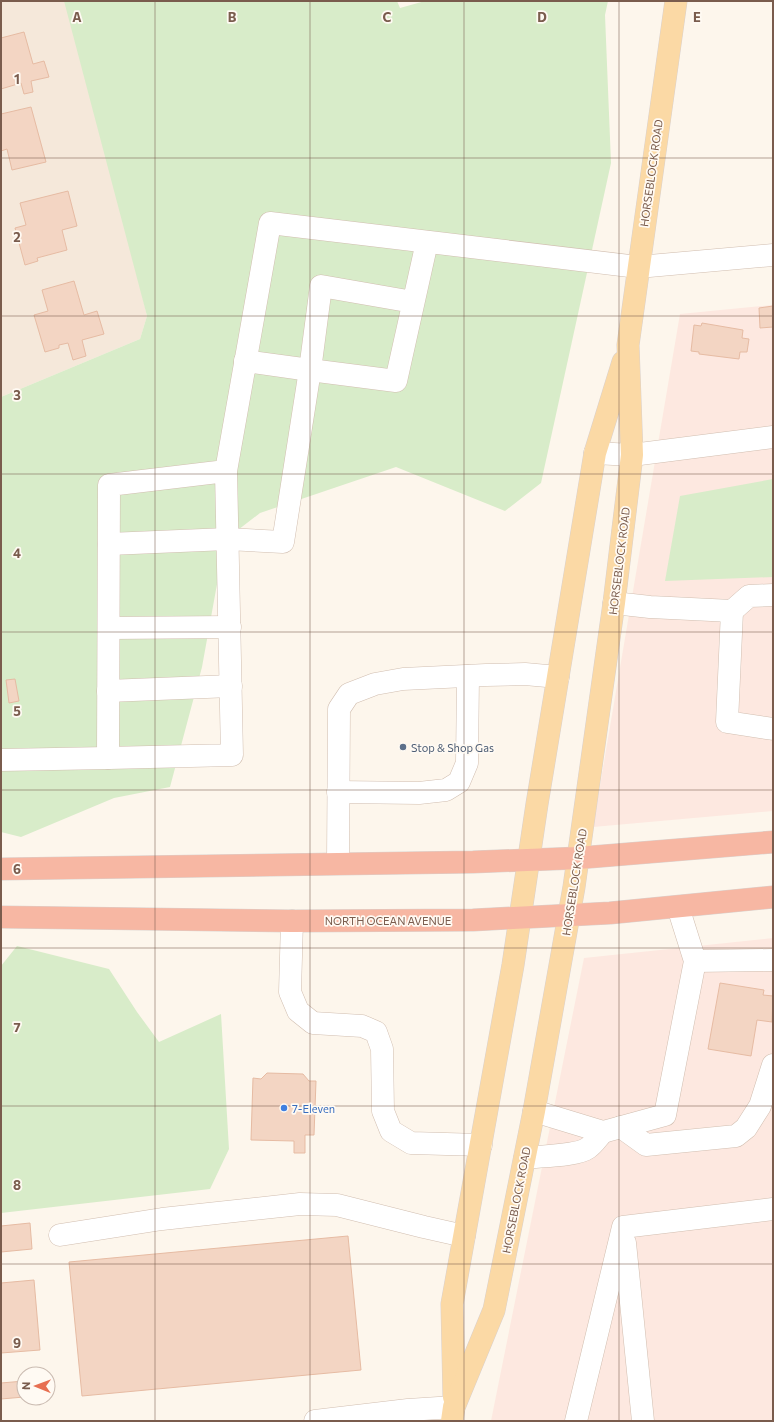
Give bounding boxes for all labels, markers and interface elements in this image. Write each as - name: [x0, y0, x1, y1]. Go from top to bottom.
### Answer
- text: A: [72, 9, 82, 25]
- text: B: [228, 9, 237, 25]
- text: C: [383, 9, 392, 25]
- text: D: [537, 9, 547, 25]
- text: E: [693, 9, 701, 25]
- text: 1: [14, 71, 20, 87]
- street label: HORSEBLOCK ROAD: [637, 118, 665, 228]
- text: 2: [13, 229, 21, 245]
- text: 3: [13, 387, 21, 403]
- street label: HORSEBLOCK ROAD: [606, 506, 632, 616]
- text: 4: [13, 545, 21, 561]
- text: 5: [13, 703, 21, 719]
- place label: Stop & Shop Gas: [411, 741, 494, 754]
- marker: Stop & Shop Gas: [398, 742, 408, 752]
- street label: HORSEBLOCK ROAD: [559, 827, 589, 937]
- text: 6: [13, 861, 21, 877]
- street label: NORTH OCEAN AVENUE: [325, 914, 451, 927]
- text: 7: [13, 1019, 21, 1035]
- place label: 7-Eleven: [292, 1102, 335, 1115]
- marker: 7-Eleven: [279, 1103, 289, 1113]
- street label: HORSEBLOCK ROAD: [499, 1146, 533, 1254]
- text: 8: [13, 1177, 21, 1193]
- text: 9: [13, 1335, 21, 1351]
- north arrow: [16, 1366, 56, 1406]
- text: N: [19, 1382, 32, 1390]

